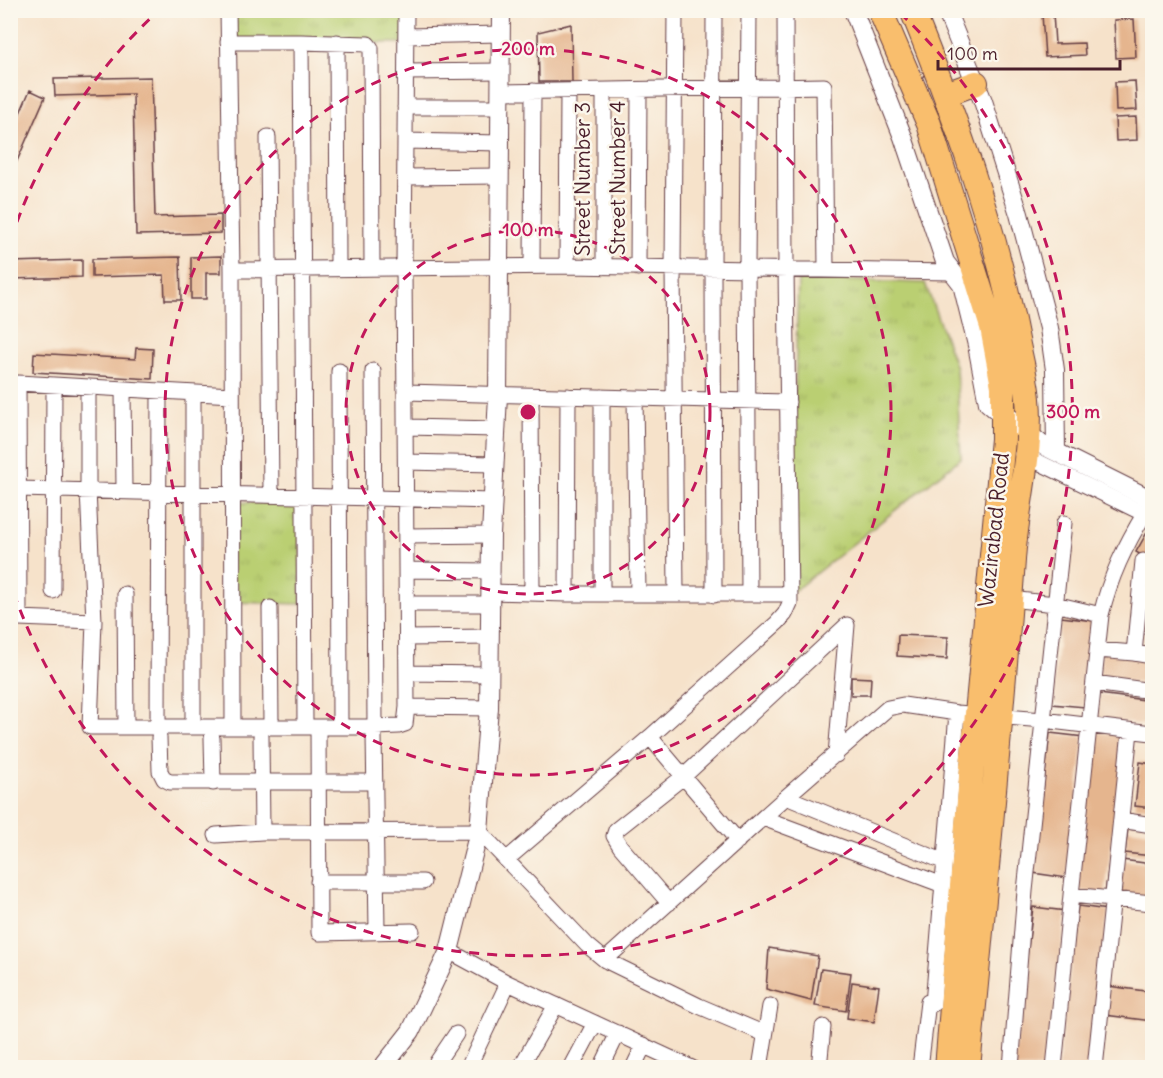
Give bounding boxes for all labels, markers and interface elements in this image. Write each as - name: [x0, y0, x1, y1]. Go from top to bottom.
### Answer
- scale bar: [938, 33, 1120, 71]
- text: 200 m: [501, 37, 555, 60]
- text: 100 m: [947, 42, 998, 65]
- street label: Street Number 4: [604, 101, 631, 255]
- street label: Street Number 3: [569, 102, 596, 256]
- text: 100 m: [503, 218, 554, 241]
- text: 300 m: [1046, 400, 1100, 423]
- centre of rings: [518, 402, 538, 422]
- street label: Wazirabad Road: [972, 451, 1015, 609]

